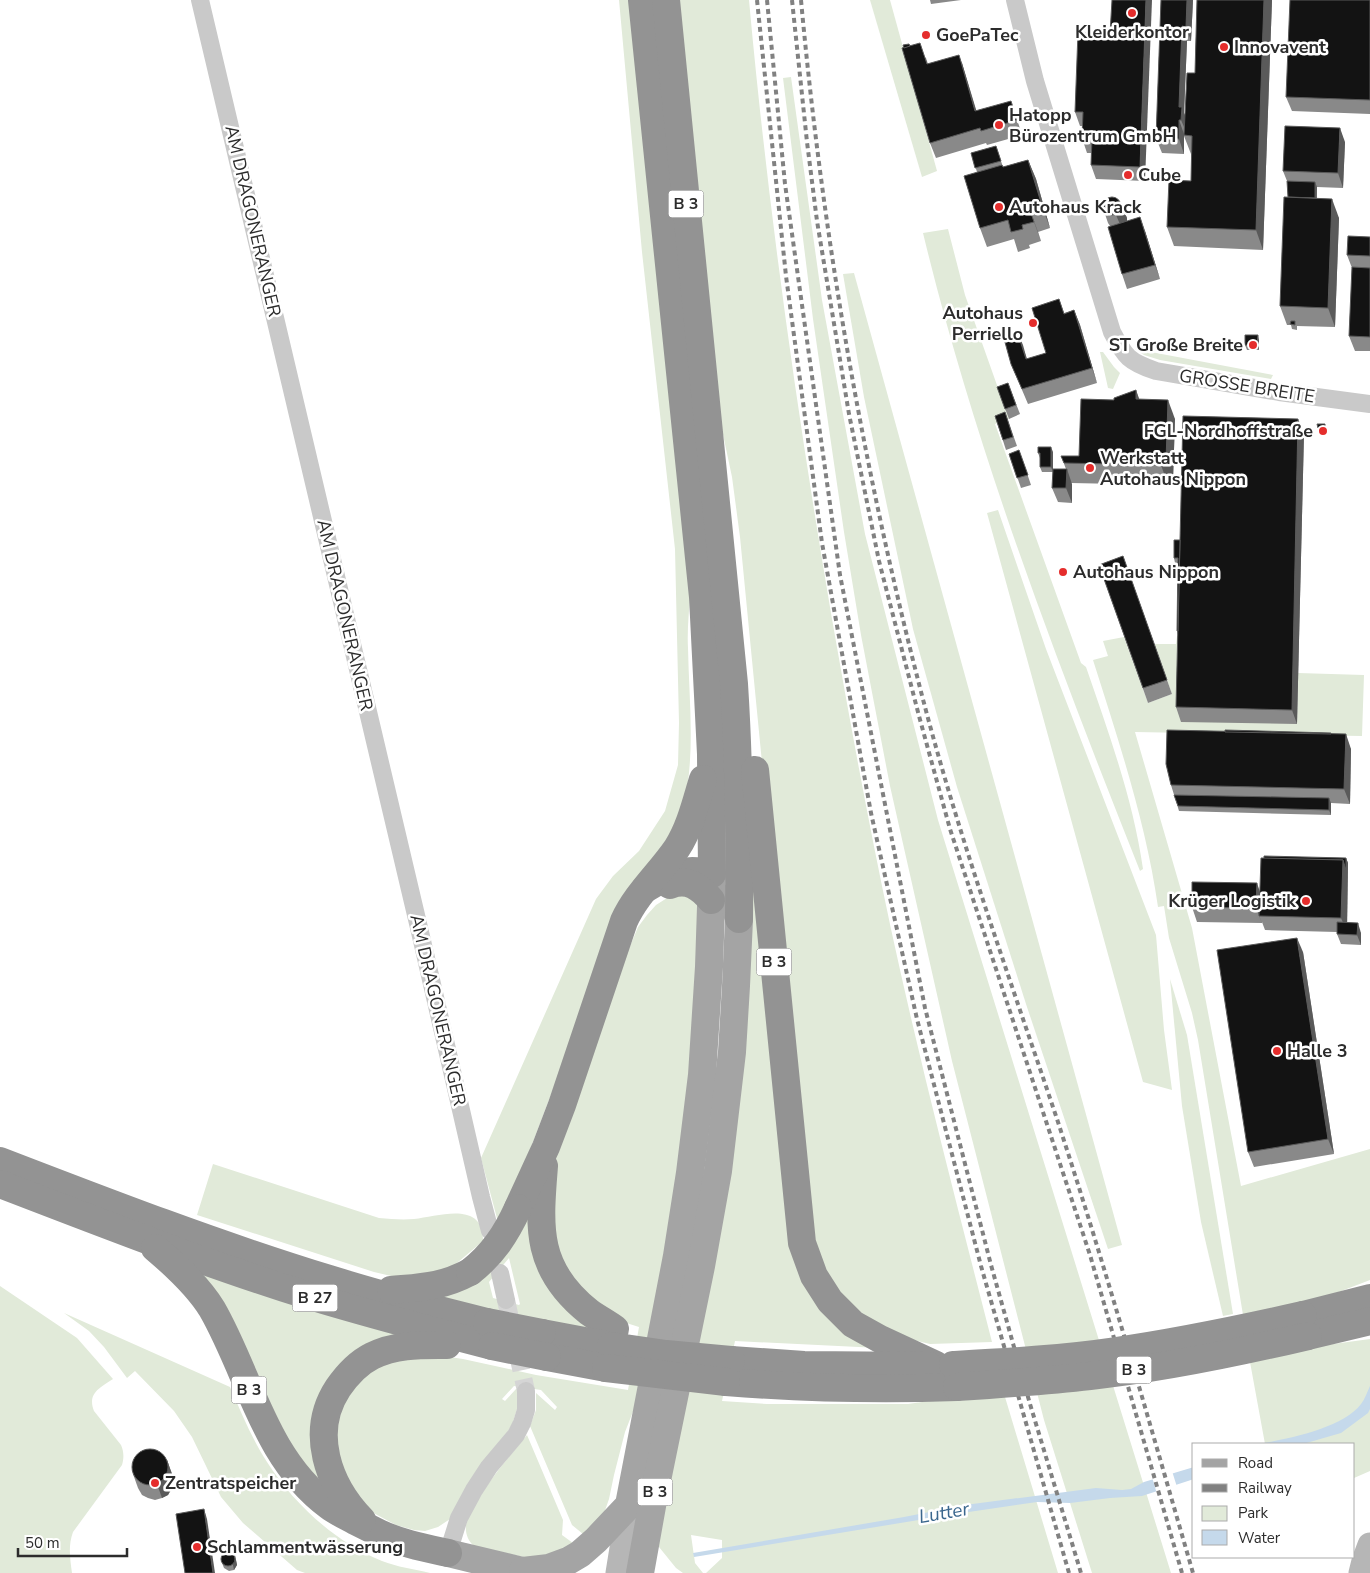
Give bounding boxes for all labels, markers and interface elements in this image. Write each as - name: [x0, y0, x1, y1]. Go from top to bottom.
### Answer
- marker: Kleiderkontor: [1126, 7, 1138, 19]
- place label: Kleiderkontor: [1075, 20, 1189, 44]
- place label: GoePaTec: [936, 23, 1019, 47]
- marker: GoePaTec: [920, 29, 932, 41]
- place label: Innovavent: [1234, 35, 1326, 59]
- marker: Innovavent: [1218, 41, 1230, 53]
- place label: Hatopp Bürozentrum GmbH: [1009, 103, 1176, 148]
- marker: Hatopp Bürozentrum GmbH: [993, 119, 1005, 131]
- street label: AM DRAGONERANGER: [219, 123, 287, 319]
- place label: Cube: [1138, 163, 1181, 187]
- marker: Cube: [1122, 169, 1134, 181]
- road number: B 3: [668, 190, 704, 218]
- place label: Autohaus Krack: [1009, 195, 1142, 219]
- marker: Autohaus Krack: [993, 201, 1005, 213]
- place label: Autohaus Perriello: [942, 301, 1023, 346]
- marker: Autohaus Perriello: [1027, 317, 1039, 329]
- place label: ST Große Breite: [1109, 333, 1243, 357]
- marker: ST Große Breite: [1247, 339, 1259, 351]
- street label: GROSSE BREITE: [1178, 363, 1316, 409]
- place label: FGL-Nordhoffstraße: [1144, 419, 1313, 443]
- marker: FGL-Nordhoffstraße: [1317, 425, 1329, 437]
- place label: Werkstatt Autohaus Nippon: [1100, 446, 1246, 491]
- marker: Werkstatt Autohaus Nippon: [1084, 462, 1096, 474]
- street label: AM DRAGONERANGER: [311, 517, 379, 713]
- place label: Autohaus Nippon: [1073, 560, 1219, 584]
- marker: Autohaus Nippon: [1057, 566, 1069, 578]
- place label: Krüger Logistik: [1168, 889, 1296, 913]
- marker: Krüger Logistik: [1300, 895, 1312, 907]
- street label: AM DRAGONERANGER: [404, 912, 472, 1108]
- road number: B 3: [756, 949, 792, 976]
- place label: Halle 3: [1287, 1039, 1348, 1063]
- marker: Halle 3: [1271, 1045, 1283, 1057]
- road number: B 27: [292, 1285, 338, 1312]
- road number: B 3: [1116, 1356, 1152, 1384]
- road number: B 3: [232, 1376, 266, 1404]
- legend: [1192, 1443, 1355, 1558]
- text: Road: [1238, 1453, 1273, 1473]
- place label: Zentratspeicher: [165, 1471, 296, 1495]
- marker: Zentratspeicher: [149, 1477, 161, 1489]
- road number: B 3: [638, 1478, 672, 1505]
- text: Railway: [1238, 1478, 1292, 1498]
- water label: Lutter: [917, 1496, 972, 1530]
- text: Park: [1238, 1503, 1268, 1523]
- scale bar: [18, 1526, 126, 1558]
- text: Water: [1238, 1528, 1281, 1548]
- text: 50 m: [25, 1533, 60, 1553]
- place label: Schlammentwässerung: [207, 1535, 403, 1559]
- marker: Schlammentwässerung: [191, 1541, 203, 1553]

